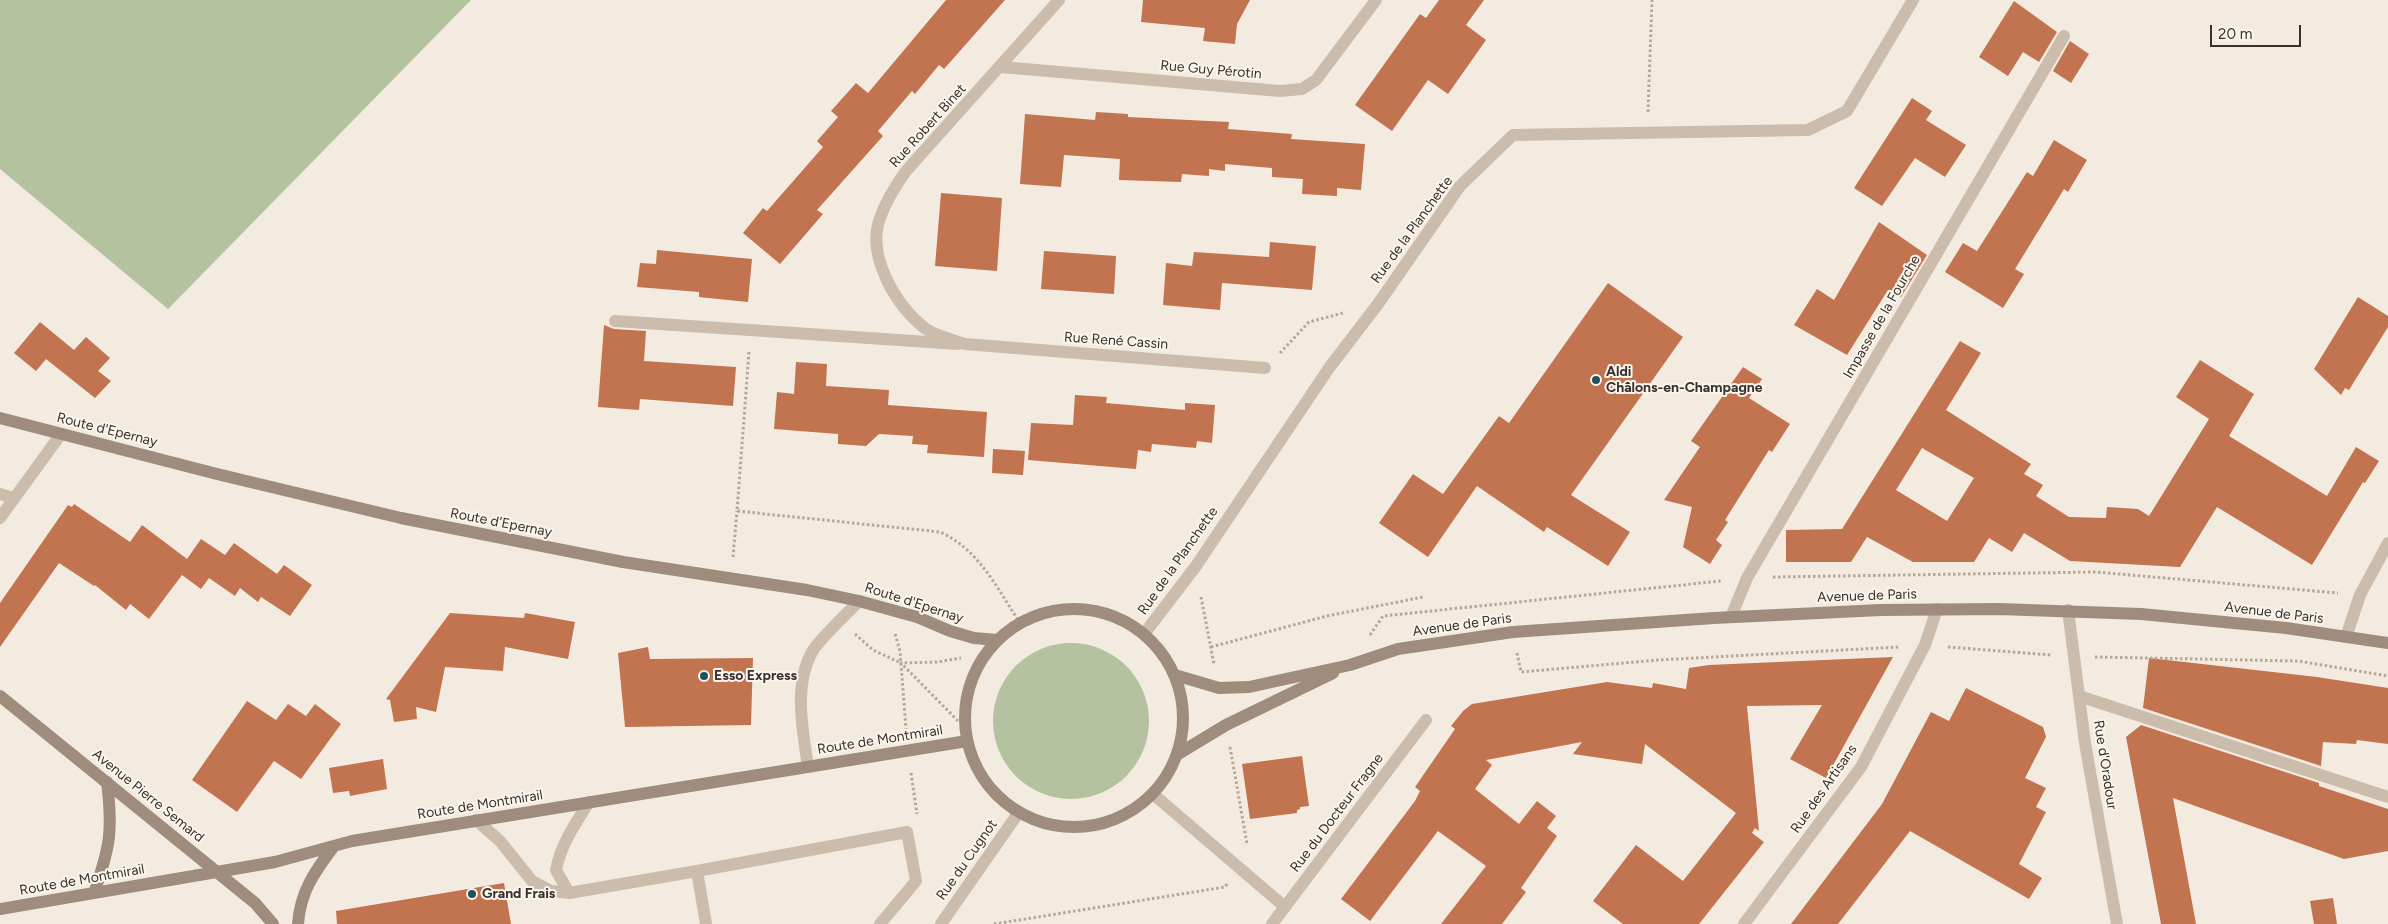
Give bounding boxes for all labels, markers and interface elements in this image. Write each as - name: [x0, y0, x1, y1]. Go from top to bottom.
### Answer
- scale bar: [2213, 15, 2304, 47]
- text: 20 m: [2218, 25, 2252, 43]
- street label: Rue Guy Pérotin: [1160, 57, 1262, 83]
- street label: Rue Robert Binet: [886, 81, 970, 171]
- street label: Rue de la Planchette: [1368, 173, 1456, 287]
- street label: Impasse de la Fourche: [1840, 252, 1924, 382]
- street label: Rue René Cassin: [1063, 329, 1169, 353]
- place label: Aldi Châlons-en-Champagne: [1606, 364, 1763, 397]
- marker: Aldi Châlons-en-Champagne: [1590, 374, 1602, 386]
- street label: Route d'Epernay: [55, 409, 159, 451]
- street label: Rue de la Planchette: [1134, 504, 1222, 618]
- street label: Route d'Epernay: [449, 505, 553, 541]
- street label: Route d'Epernay: [862, 579, 966, 627]
- street label: Avenue de Paris: [1817, 586, 1917, 606]
- street label: Avenue de Paris: [2223, 599, 2325, 627]
- street label: Avenue de Paris: [1411, 610, 1513, 640]
- place label: Esso Express: [714, 668, 797, 684]
- marker: Esso Express: [698, 670, 710, 682]
- street label: Rue d'Oradour: [2090, 719, 2120, 811]
- street label: Route de Montmirail: [816, 722, 944, 758]
- street label: Rue des Artisans: [1787, 741, 1861, 837]
- street label: Avenue Pierre Semard: [89, 746, 207, 846]
- street label: Rue du Docteur Fragne: [1287, 750, 1387, 876]
- street label: Route de Montmirail: [416, 787, 544, 823]
- street label: Rue du Cugnot: [933, 816, 1001, 904]
- street label: Route de Montmirail: [18, 861, 146, 899]
- place label: Grand Frais: [482, 886, 555, 902]
- marker: Grand Frais: [466, 888, 478, 900]

